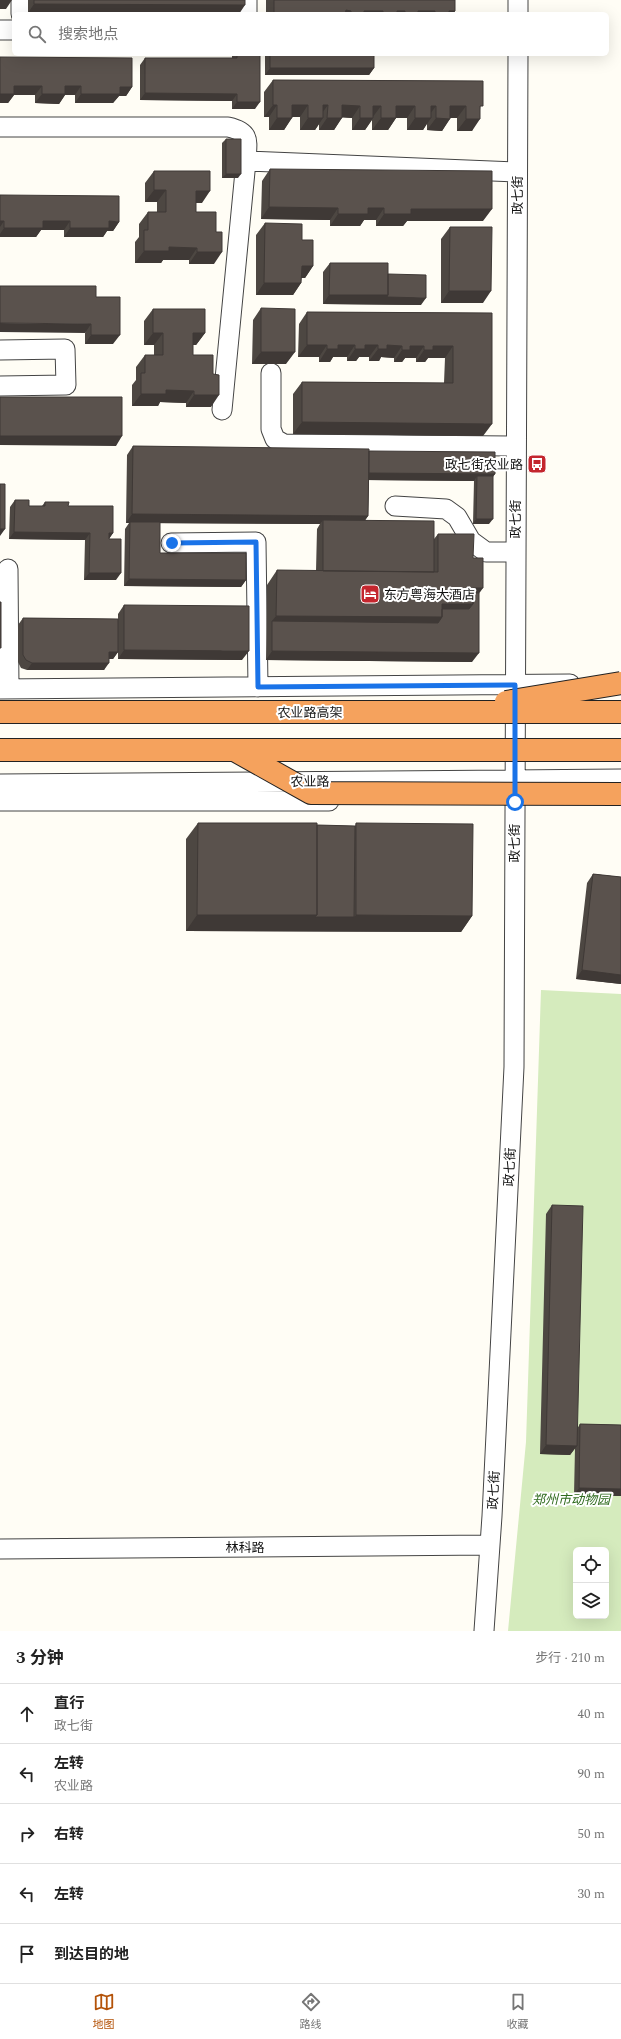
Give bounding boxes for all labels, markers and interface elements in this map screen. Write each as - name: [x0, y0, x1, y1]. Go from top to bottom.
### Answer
- search box: [12, 12, 609, 56]
- icon: search: [26, 23, 48, 45]
- text: 搜索地点: [58, 23, 118, 46]
- street label: 政七街: [508, 175, 528, 215]
- bus stop icon: 政七街农业路: [526, 453, 548, 475]
- place label: 政七街农业路: [445, 455, 523, 475]
- street label: 政七街: [506, 499, 526, 539]
- route end: [163, 534, 181, 552]
- hotel icon: 东方粤海大酒店: [359, 583, 381, 605]
- place label: 东方粤海大酒店: [384, 585, 475, 605]
- street label: 农业路高架: [277, 703, 343, 723]
- street label: 农业路: [290, 772, 330, 792]
- route start: [506, 793, 524, 811]
- street label: 政七街: [505, 823, 525, 863]
- street label: 政七街: [499, 1147, 521, 1187]
- street label: 政七街: [483, 1470, 505, 1510]
- park label: 郑州市动物园: [532, 1490, 612, 1510]
- street label: 林科路: [225, 1538, 265, 1558]
- map controls: [573, 1547, 609, 1619]
- button: locate: [573, 1547, 609, 1583]
- button: layers: [573, 1583, 609, 1619]
- text: 3 分钟: [16, 1645, 64, 1671]
- text: 步行 · 210 m: [535, 1648, 605, 1668]
- text: 直行: [54, 1692, 84, 1715]
- icon: ahead: [16, 1703, 38, 1725]
- text: 40 m: [578, 1704, 605, 1724]
- text: 政七街: [54, 1716, 93, 1736]
- text: 左转: [54, 1752, 84, 1775]
- icon: left: [16, 1763, 38, 1785]
- text: 90 m: [578, 1764, 605, 1784]
- text: 农业路: [54, 1776, 93, 1796]
- icon: right: [16, 1823, 38, 1845]
- text: 右转: [54, 1823, 84, 1846]
- text: 50 m: [578, 1824, 605, 1844]
- icon: left: [16, 1883, 38, 1905]
- text: 左转: [54, 1883, 84, 1906]
- text: 30 m: [578, 1884, 605, 1904]
- icon: arrive: [16, 1943, 38, 1965]
- text: 到达目的地: [54, 1943, 129, 1966]
- tab: 地图: [93, 1991, 115, 2033]
- tab: 路线: [300, 1991, 322, 2033]
- tab: 收藏: [507, 1991, 529, 2033]

